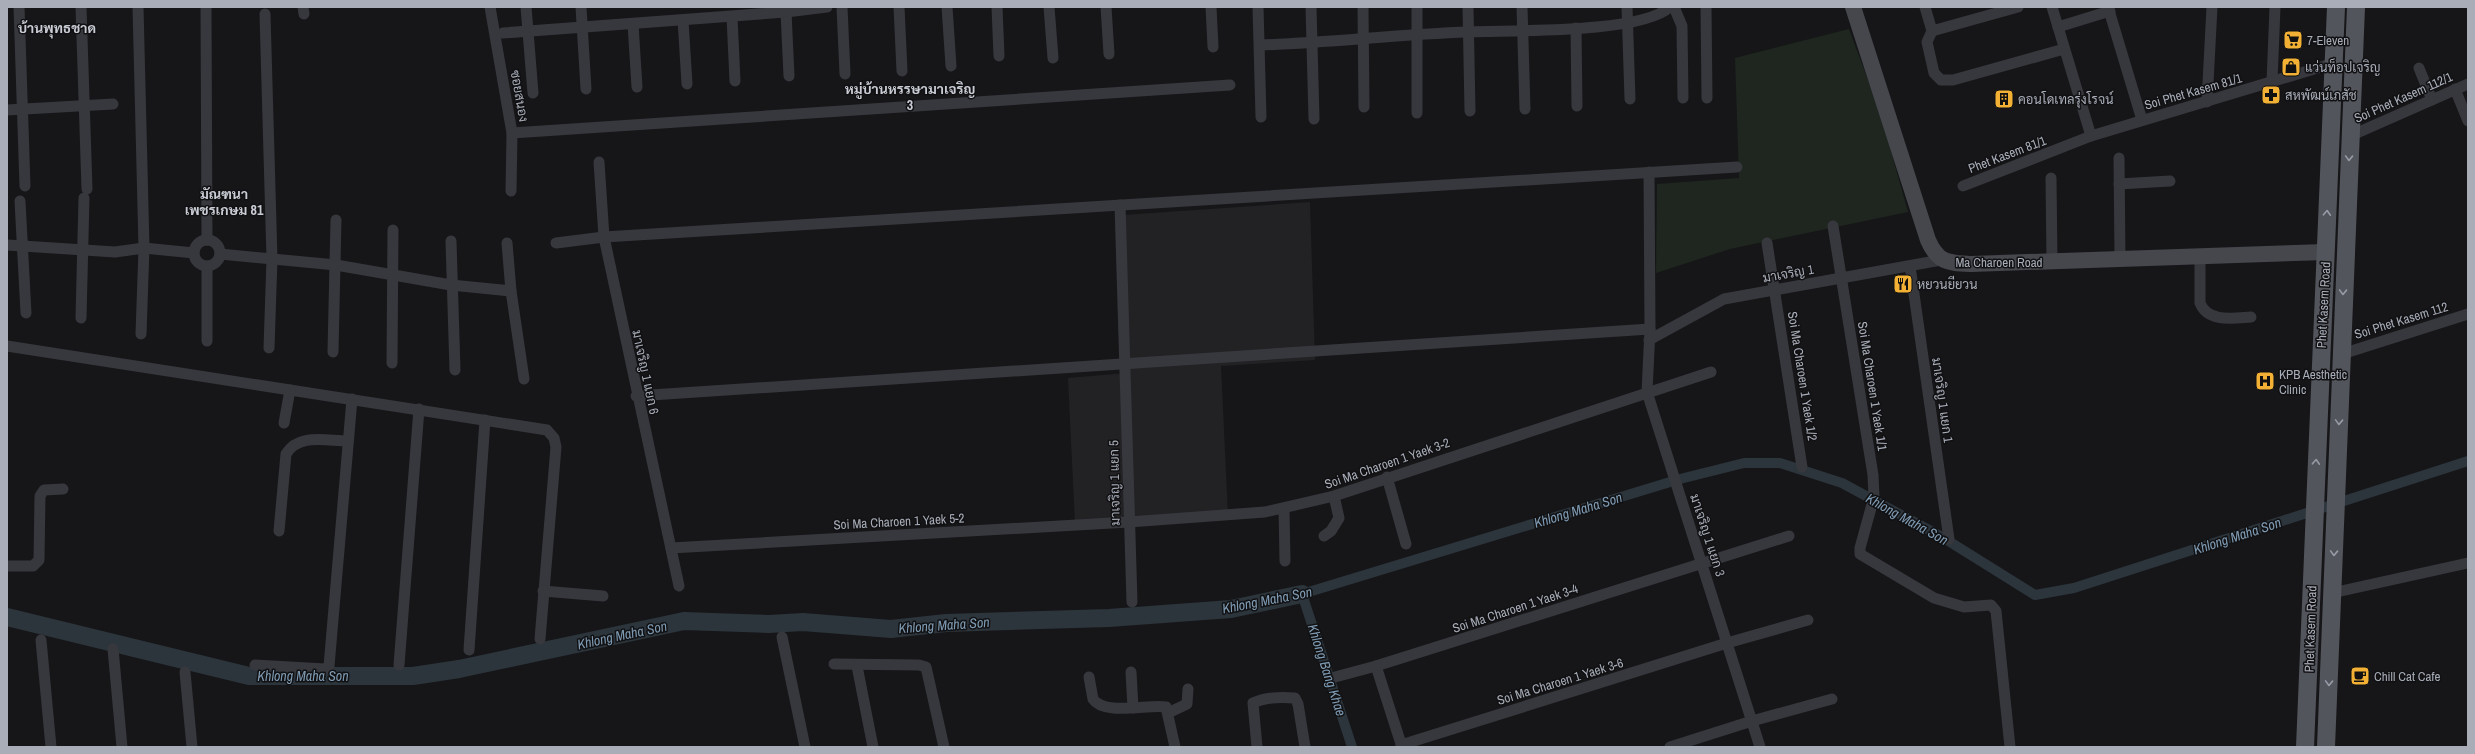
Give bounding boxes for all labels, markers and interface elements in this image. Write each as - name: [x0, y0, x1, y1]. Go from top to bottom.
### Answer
- district label: บ้านพุทธชาด: [18, 19, 96, 39]
- supermarket icon: 7-Eleven: [2282, 29, 2304, 51]
- place label: 7-Eleven: [2307, 32, 2349, 49]
- shop icon: แว่นท็อปเจริญ: [2280, 56, 2302, 78]
- place label: แว่นท็อปเจริญ: [2305, 58, 2381, 76]
- street label: Soi Phet Kasem 112/1: [2351, 68, 2455, 127]
- street label: ซอยสนอง: [507, 69, 532, 123]
- street label: Soi Phet Kasem 81/1: [2142, 69, 2244, 114]
- district label: หมู่บ้านหรรษามาเจริญ 3: [845, 80, 975, 114]
- pharmacy icon: สหพัฒน์เภสัช: [2260, 84, 2282, 106]
- place label: สหพัฒน์เภสัช: [2285, 86, 2357, 104]
- building icon: คอนโดเทลรุ่งโรจน์: [1993, 88, 2015, 110]
- place label: คอนโดเทลรุ่งโรจน์: [2018, 90, 2113, 109]
- street label: Phet Kasem 81/1: [1966, 132, 2048, 177]
- one-way arrow: [2345, 155, 2353, 161]
- district label: มัณฑนา เพชรเกษม 81: [185, 185, 264, 219]
- one-way arrow: [2323, 210, 2332, 216]
- street label: Ma Charoen Road: [1955, 254, 2043, 271]
- street label: มาเจริญ 1: [1761, 261, 1815, 286]
- street label: Phet Kasem Road: [2313, 261, 2334, 349]
- restaurant icon: หยวนยียวน: [1892, 273, 1914, 295]
- place label: หยวนยียวน: [1917, 275, 1977, 293]
- one-way arrow: [2339, 289, 2348, 295]
- street label: Soi Phet Kasem 112: [2352, 298, 2450, 343]
- street label: Soi Ma Charoen 1 Yaek 1/2: [1784, 310, 1821, 442]
- street label: Soi Ma Charoen 1 Yaek 1/1: [1854, 320, 1891, 452]
- street label: มาเจริญ 1 แยก 6: [628, 328, 663, 416]
- street label: มาเจริญ 1 แยก 1: [1928, 356, 1957, 444]
- place label: KPB Aesthetic Clinic: [2279, 366, 2347, 398]
- hospital icon: KPB Aesthetic Clinic: [2254, 370, 2276, 392]
- one-way arrow: [2335, 419, 2343, 425]
- street label: Soi Ma Charoen 1 Yaek 3-2: [1322, 434, 1452, 493]
- street label: มาเจริญ 1 แยก 5: [1105, 440, 1124, 526]
- one-way arrow: [2312, 459, 2321, 465]
- water label: Khlong Maha Son: [1532, 488, 1624, 532]
- water label: Khlong Maha Son: [1863, 489, 1951, 549]
- street label: มาเจริญ 1 แยก 3: [1686, 492, 1729, 579]
- street label: Soi Ma Charoen 1 Yaek 5-2: [833, 510, 965, 533]
- water label: Khlong Maha Son: [2191, 513, 2283, 559]
- one-way arrow: [2329, 550, 2338, 556]
- street label: Soi Ma Charoen 1 Yaek 3-4: [1450, 580, 1580, 637]
- water label: Khlong Maha Son: [1220, 582, 1314, 618]
- street label: Phet Kasem Road: [2300, 585, 2321, 673]
- water label: Khlong Maha Son: [898, 613, 990, 637]
- water label: Khlong Maha Son: [575, 617, 669, 653]
- water label: Khlong Bang Khae: [1304, 622, 1350, 718]
- street label: Soi Ma Charoen 1 Yaek 3-6: [1495, 654, 1625, 709]
- cafe icon: Chill Cat Cafe: [2349, 665, 2371, 687]
- water label: Khlong Maha Son: [257, 667, 349, 685]
- place label: Chill Cat Cafe: [2374, 668, 2440, 685]
- one-way arrow: [2325, 680, 2333, 686]

